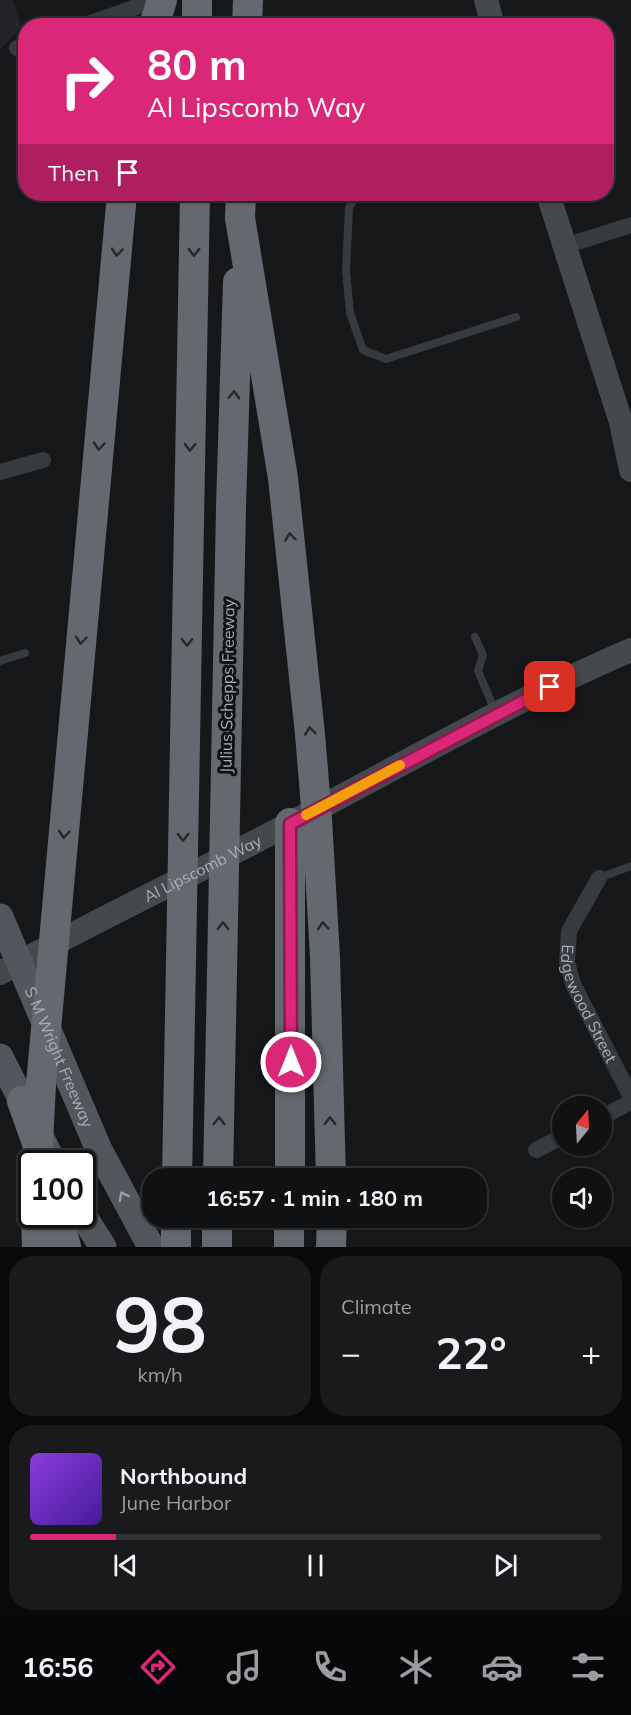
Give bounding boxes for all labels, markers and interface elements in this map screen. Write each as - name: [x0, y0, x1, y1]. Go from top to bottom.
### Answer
- text: 80 m: [147, 38, 247, 91]
- icon: right: [48, 42, 126, 120]
- text: Al Lipscomb Way: [147, 90, 365, 124]
- icon: arrive: [111, 156, 144, 189]
- text: Then: [48, 159, 99, 187]
- one-way arrow: [111, 247, 124, 256]
- one-way arrow: [187, 247, 200, 256]
- one-way arrow: [228, 390, 240, 399]
- one-way arrow: [93, 441, 106, 450]
- one-way arrow: [184, 442, 196, 451]
- one-way arrow: [284, 533, 297, 542]
- street label: Julius Schepps Freeway: [215, 598, 239, 773]
- one-way arrow: [75, 636, 88, 645]
- one-way arrow: [180, 637, 193, 646]
- pin: [524, 661, 575, 712]
- icon: arrive: [533, 670, 566, 703]
- one-way arrow: [304, 727, 317, 736]
- one-way arrow: [58, 830, 71, 839]
- street label: Al Lipscomb Way: [140, 830, 265, 906]
- one-way arrow: [177, 832, 189, 841]
- one-way arrow: [216, 921, 229, 930]
- one-way arrow: [317, 921, 330, 930]
- street label: Edgewood Street: [557, 944, 622, 1066]
- street label: S M Wright Freeway: [21, 983, 98, 1131]
- position arrow: [259, 1030, 323, 1094]
- north arrow: [552, 1096, 612, 1156]
- map controls: [552, 1096, 612, 1228]
- one-way arrow: [213, 1116, 225, 1125]
- one-way arrow: [324, 1116, 337, 1125]
- speed limit sign: 100: [18, 1150, 96, 1228]
- button: sound: [552, 1168, 612, 1228]
- text: 16:57 · 1 min · 180 m: [206, 1184, 423, 1212]
- one-way arrow: [119, 1191, 130, 1202]
- text: 98: [113, 1274, 207, 1372]
- text: Climate: [341, 1294, 412, 1319]
- text: 22°: [435, 1324, 507, 1380]
- text: −: [341, 1332, 361, 1373]
- text: +: [581, 1332, 601, 1373]
- text: km/h: [137, 1362, 183, 1387]
- text: Northbound: [120, 1462, 247, 1490]
- text: June Harbor: [120, 1490, 231, 1515]
- icon: previous: [109, 1549, 142, 1582]
- icon: pause: [299, 1549, 332, 1582]
- icon: next: [489, 1549, 522, 1582]
- icon: directions: [137, 1646, 179, 1688]
- icon: music: [223, 1646, 265, 1688]
- icon: phone: [309, 1646, 351, 1688]
- icon: climate: [395, 1646, 437, 1688]
- icon: car: [481, 1646, 523, 1688]
- icon: filters: [567, 1646, 609, 1688]
- text: 16:56: [22, 1650, 93, 1684]

